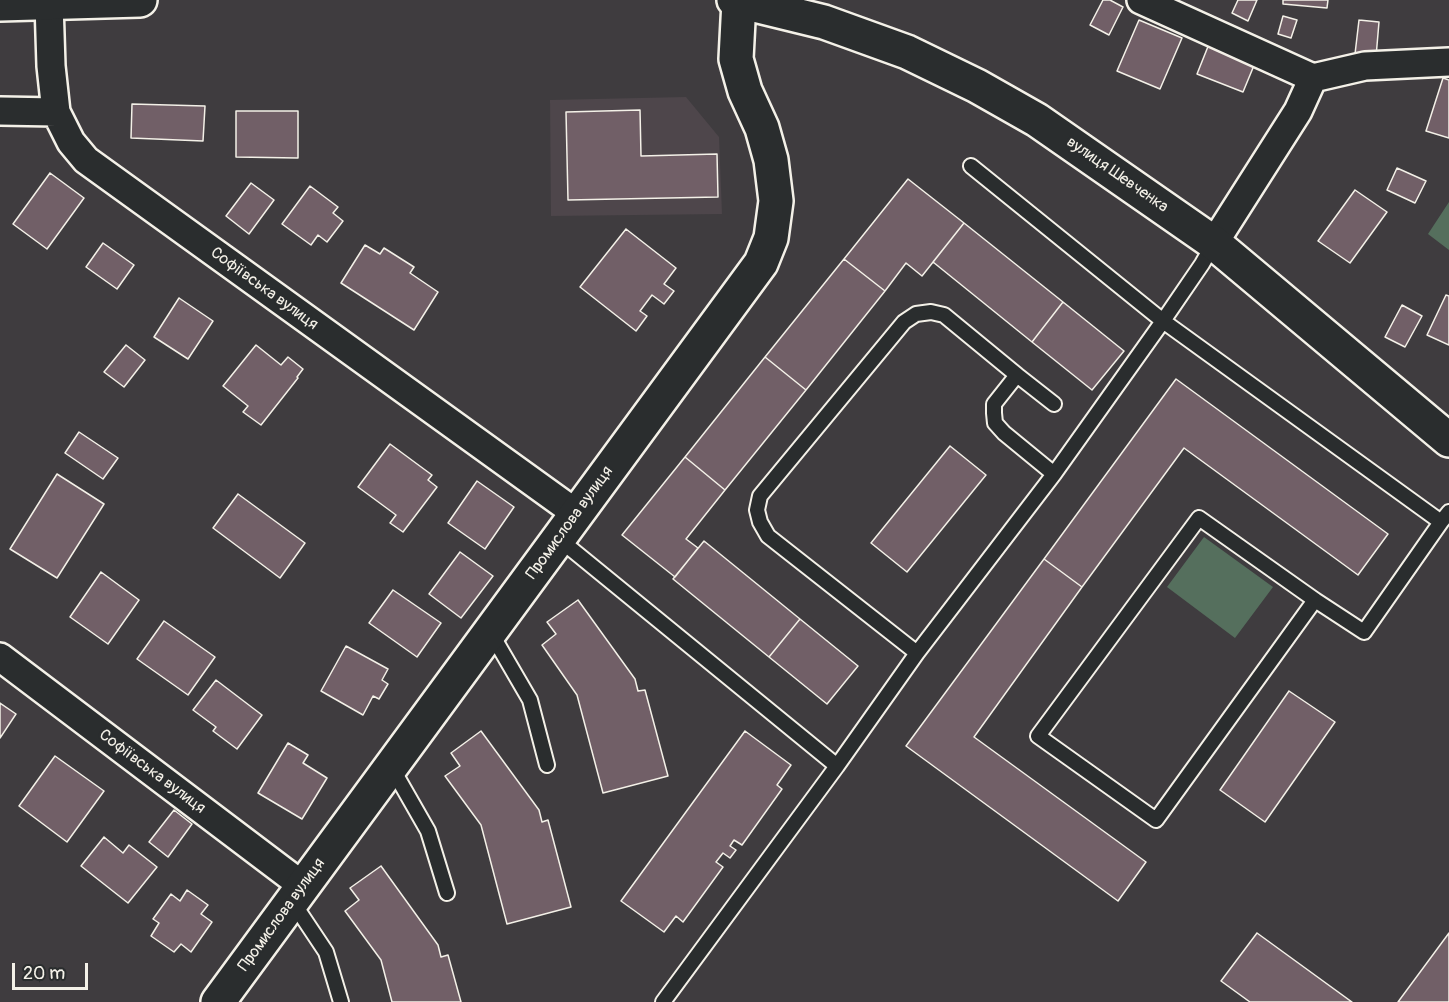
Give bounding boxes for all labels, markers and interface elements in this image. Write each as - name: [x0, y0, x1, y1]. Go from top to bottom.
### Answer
- street label: вулиця Шевченка: [1062, 133, 1172, 217]
- street label: Софіївська вулиця: [206, 244, 322, 334]
- street label: Промислова вулиця: [523, 463, 617, 583]
- street label: Софіївська вулиця: [95, 726, 209, 818]
- street label: Промислова вулиця: [235, 855, 329, 975]
- scale bar: [15, 951, 92, 989]
- text: 20 m: [23, 962, 65, 985]

